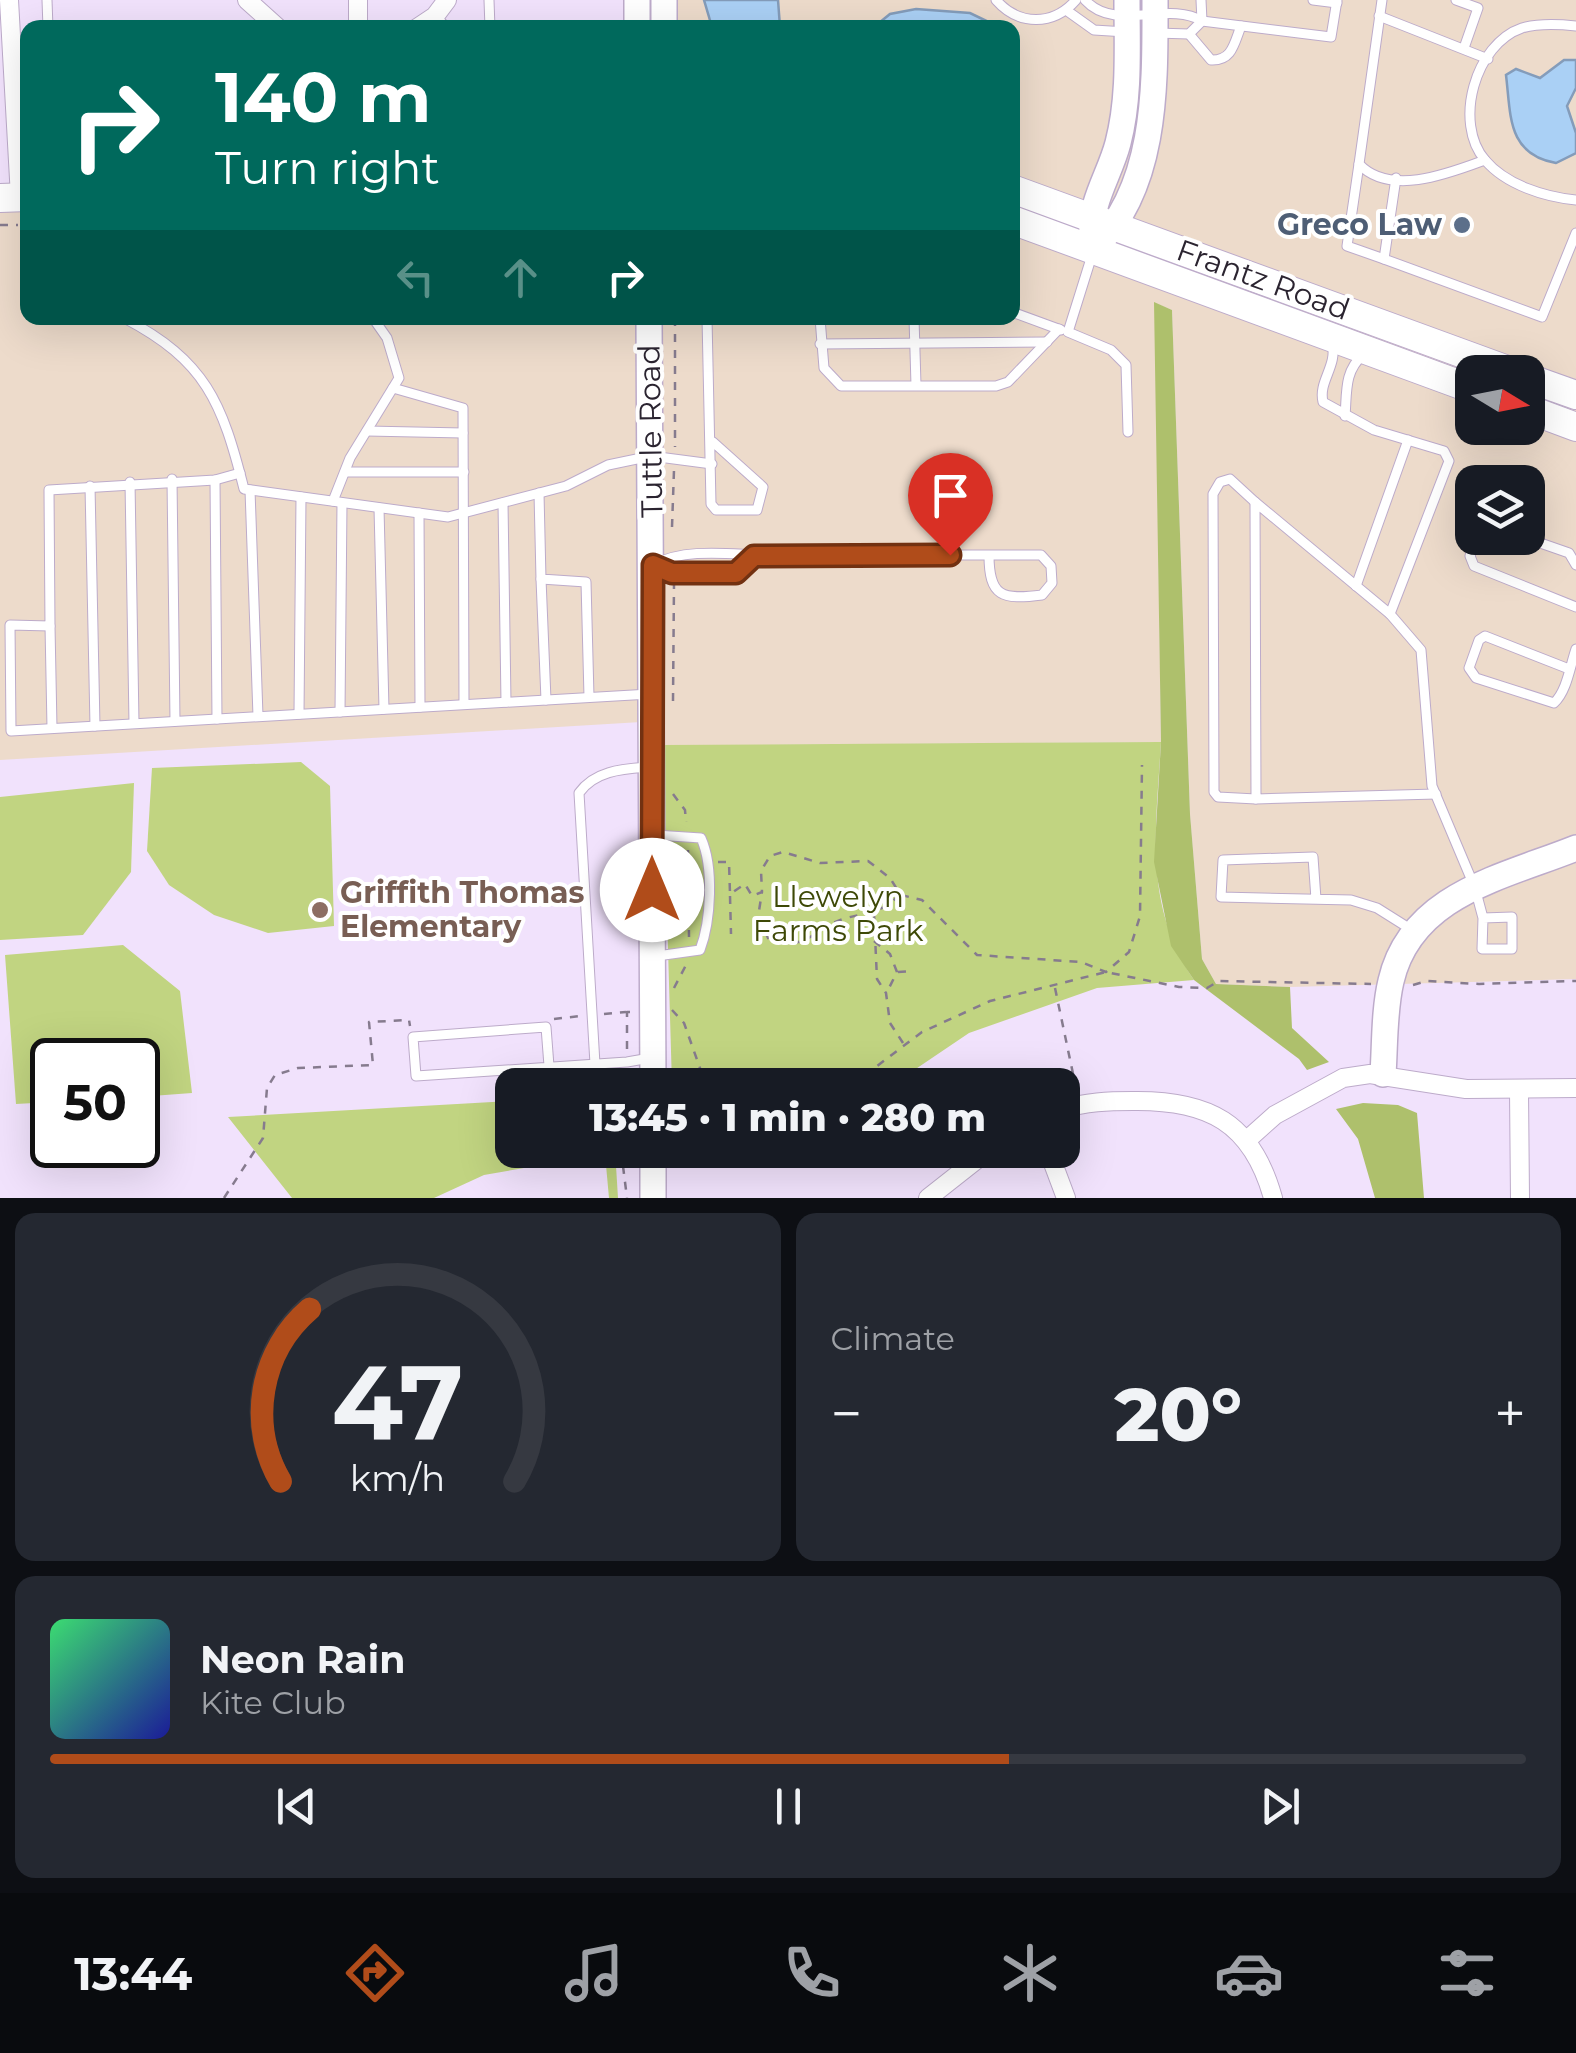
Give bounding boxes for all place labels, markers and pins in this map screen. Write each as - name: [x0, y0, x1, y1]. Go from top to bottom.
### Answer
- place label: Greco Law: [1277, 206, 1443, 243]
- marker: Greco Law: [1451, 214, 1473, 236]
- pin: [908, 453, 993, 556]
- place label: Griffith Thomas Elementary: [340, 874, 585, 945]
- marker: Griffith Thomas Elementary: [309, 899, 331, 921]

